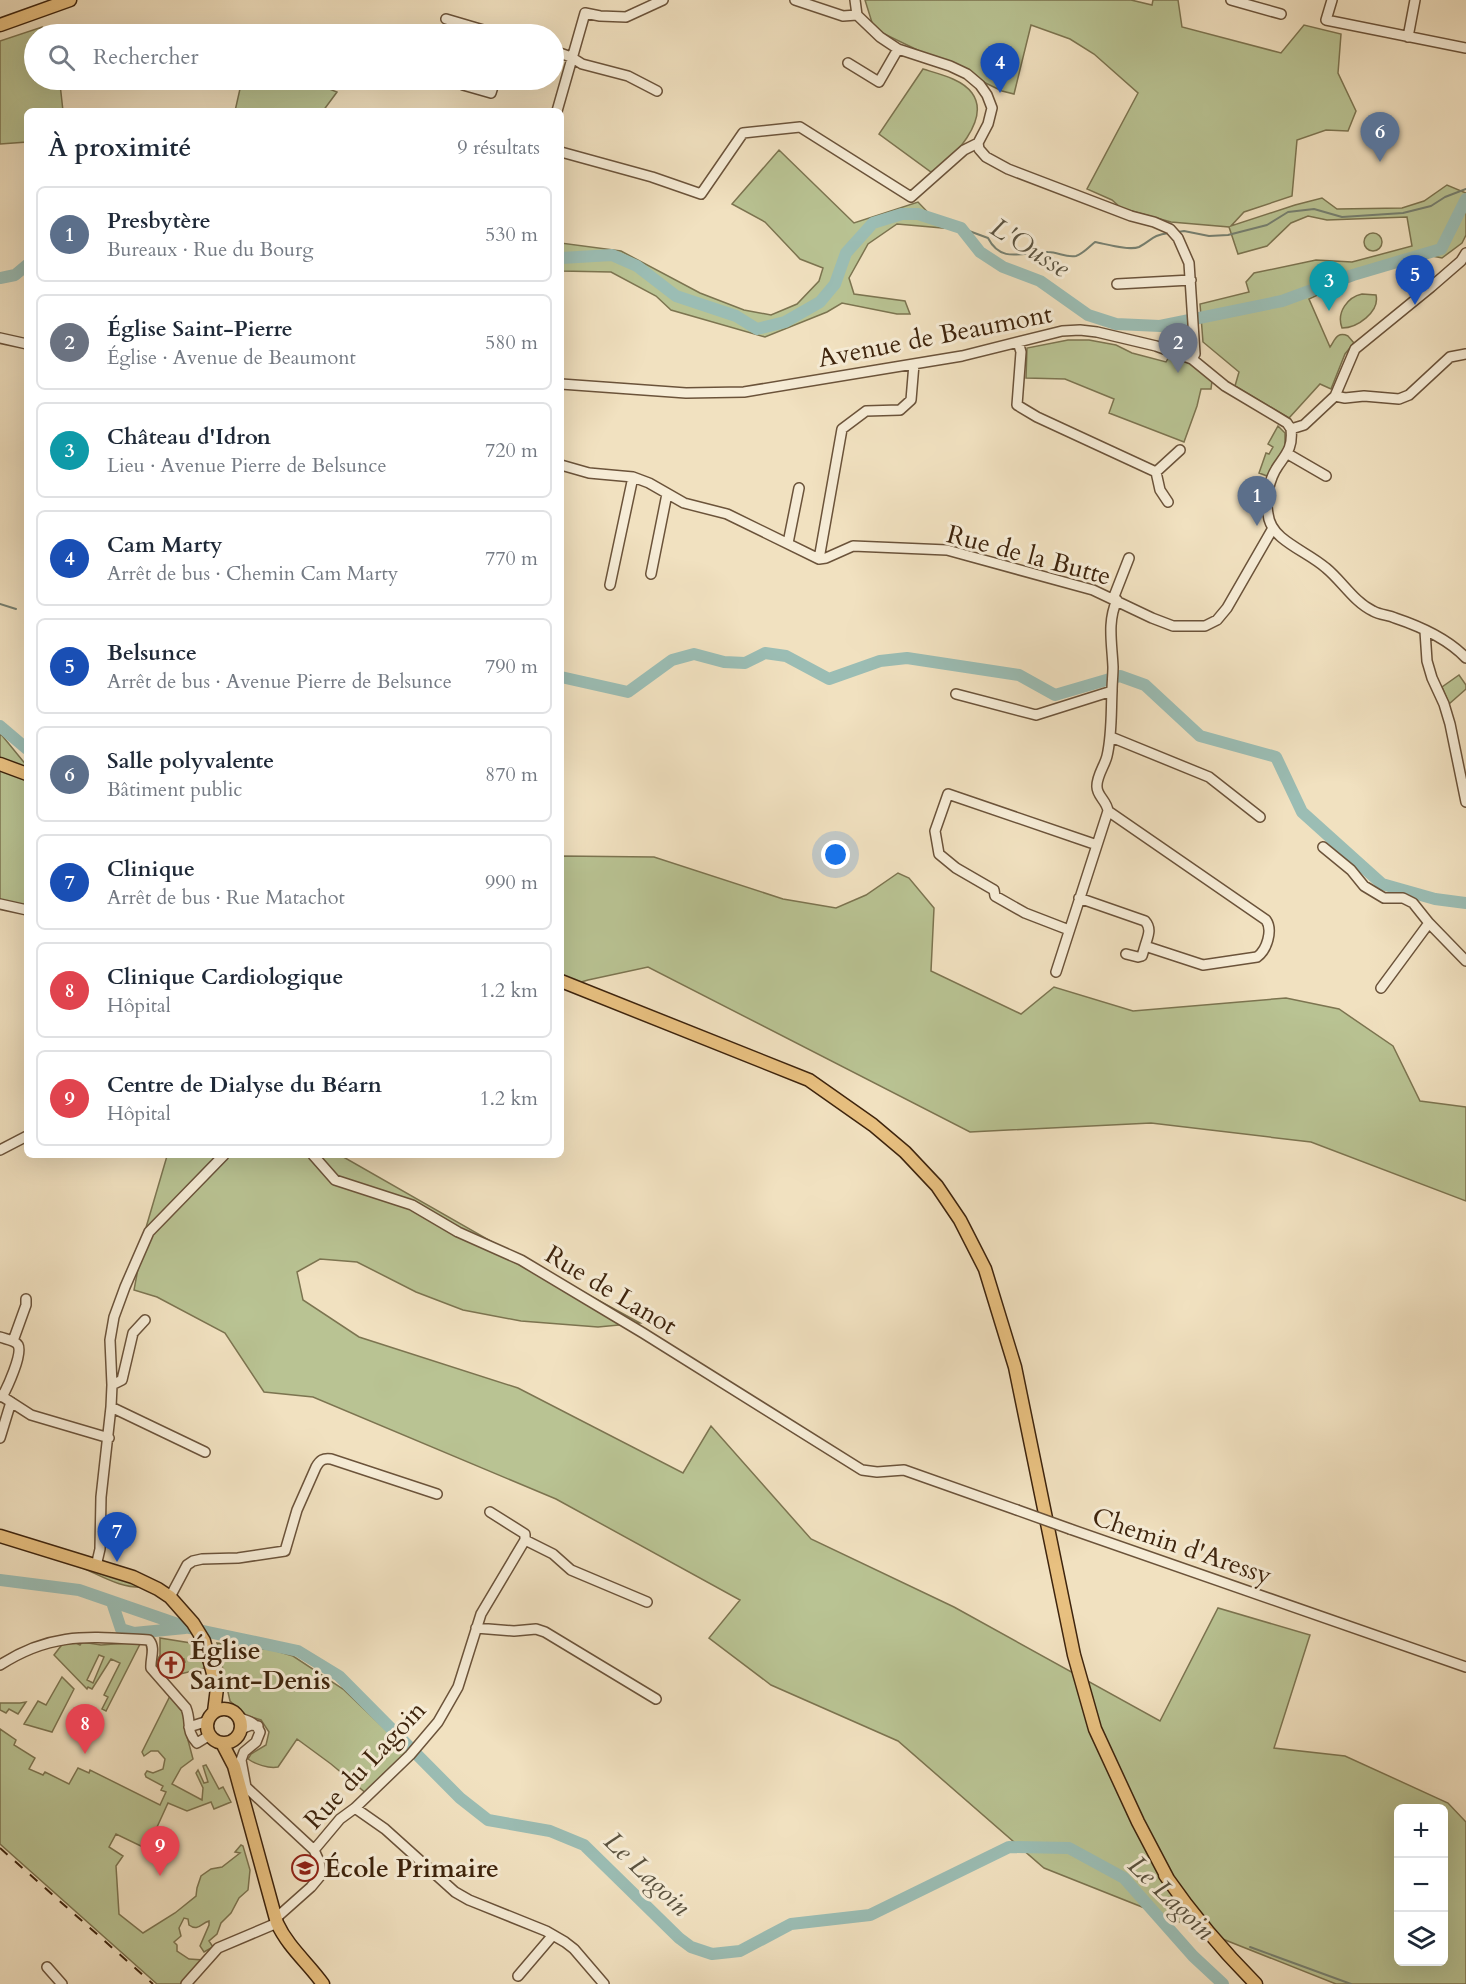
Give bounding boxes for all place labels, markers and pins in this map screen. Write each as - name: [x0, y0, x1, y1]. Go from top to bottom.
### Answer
- pin: 4: [980, 44, 1020, 93]
- pin: 6: [1360, 112, 1400, 162]
- pin: 5: [1396, 256, 1434, 305]
- pin: 3: [1310, 262, 1348, 311]
- pin: 2: [1158, 324, 1198, 373]
- pin: 1: [1238, 476, 1276, 526]
- pin: 7: [98, 1512, 136, 1562]
- place label: Église Saint-Denis: [190, 1633, 331, 1698]
- church icon: Église Saint-Denis: [156, 1650, 186, 1680]
- pin: 8: [66, 1704, 104, 1754]
- pin: 9: [140, 1826, 180, 1876]
- place label: École Primaire: [324, 1851, 499, 1886]
- school or university icon: École Primaire: [290, 1853, 320, 1883]

